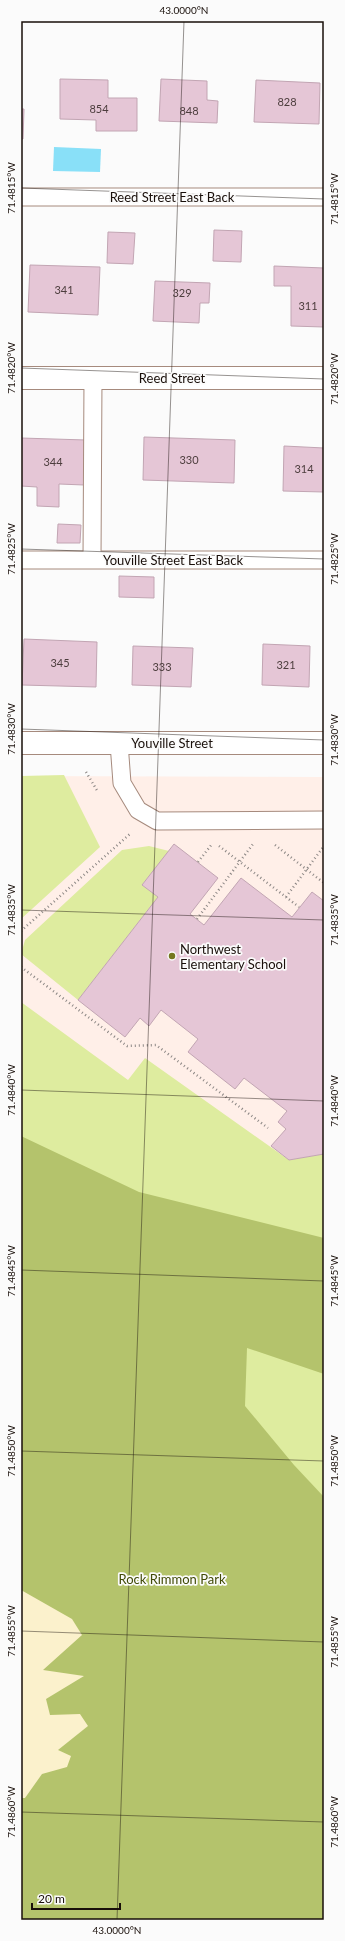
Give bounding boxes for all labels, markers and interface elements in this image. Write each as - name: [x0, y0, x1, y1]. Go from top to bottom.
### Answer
- text: 43.0000°N: [160, 4, 208, 16]
- house number: 828: [277, 95, 297, 108]
- house number: 854: [89, 102, 109, 115]
- house number: 848: [179, 104, 199, 117]
- text: 71.4815°W: [5, 162, 17, 214]
- text: 71.4815°W: [328, 173, 340, 225]
- street label: Reed Street East Back: [110, 189, 235, 205]
- house number: 341: [54, 283, 74, 296]
- house number: 329: [172, 286, 192, 299]
- house number: 311: [298, 299, 318, 312]
- text: 71.4820°W: [5, 342, 17, 394]
- text: 71.4820°W: [328, 353, 340, 405]
- street label: Reed Street: [139, 370, 205, 386]
- house number: 330: [179, 453, 199, 466]
- house number: 344: [43, 455, 63, 468]
- house number: 314: [294, 462, 314, 475]
- text: 71.4825°W: [5, 523, 17, 575]
- text: 71.4825°W: [328, 533, 340, 585]
- street label: Youville Street East Back: [103, 552, 243, 568]
- house number: 345: [50, 656, 70, 669]
- house number: 321: [276, 658, 296, 671]
- house number: 333: [152, 660, 172, 673]
- text: 71.4830°W: [5, 703, 17, 755]
- text: 71.4830°W: [328, 714, 340, 766]
- street label: Youville Street: [131, 735, 213, 751]
- text: 71.4835°W: [5, 884, 17, 936]
- text: 71.4835°W: [328, 894, 340, 946]
- place label: Northwest Elementary School: [180, 941, 286, 972]
- marker: Northwest Elementary School: [167, 951, 177, 961]
- text: 71.4840°W: [5, 1064, 17, 1116]
- text: 71.4840°W: [328, 1075, 340, 1127]
- text: 71.4845°W: [5, 1245, 17, 1297]
- text: 71.4845°W: [328, 1255, 340, 1307]
- text: 71.4850°W: [5, 1425, 17, 1477]
- text: 71.4850°W: [328, 1435, 340, 1487]
- park label: Rock Rimmon Park: [118, 1571, 226, 1587]
- text: 71.4855°W: [5, 1605, 17, 1657]
- text: 71.4855°W: [328, 1616, 340, 1668]
- text: 71.4860°W: [5, 1786, 17, 1838]
- text: 71.4860°W: [328, 1796, 340, 1848]
- scale bar: [32, 1885, 120, 1911]
- text: 20 m: [38, 1891, 65, 1906]
- text: 43.0000°N: [93, 1924, 141, 1936]

